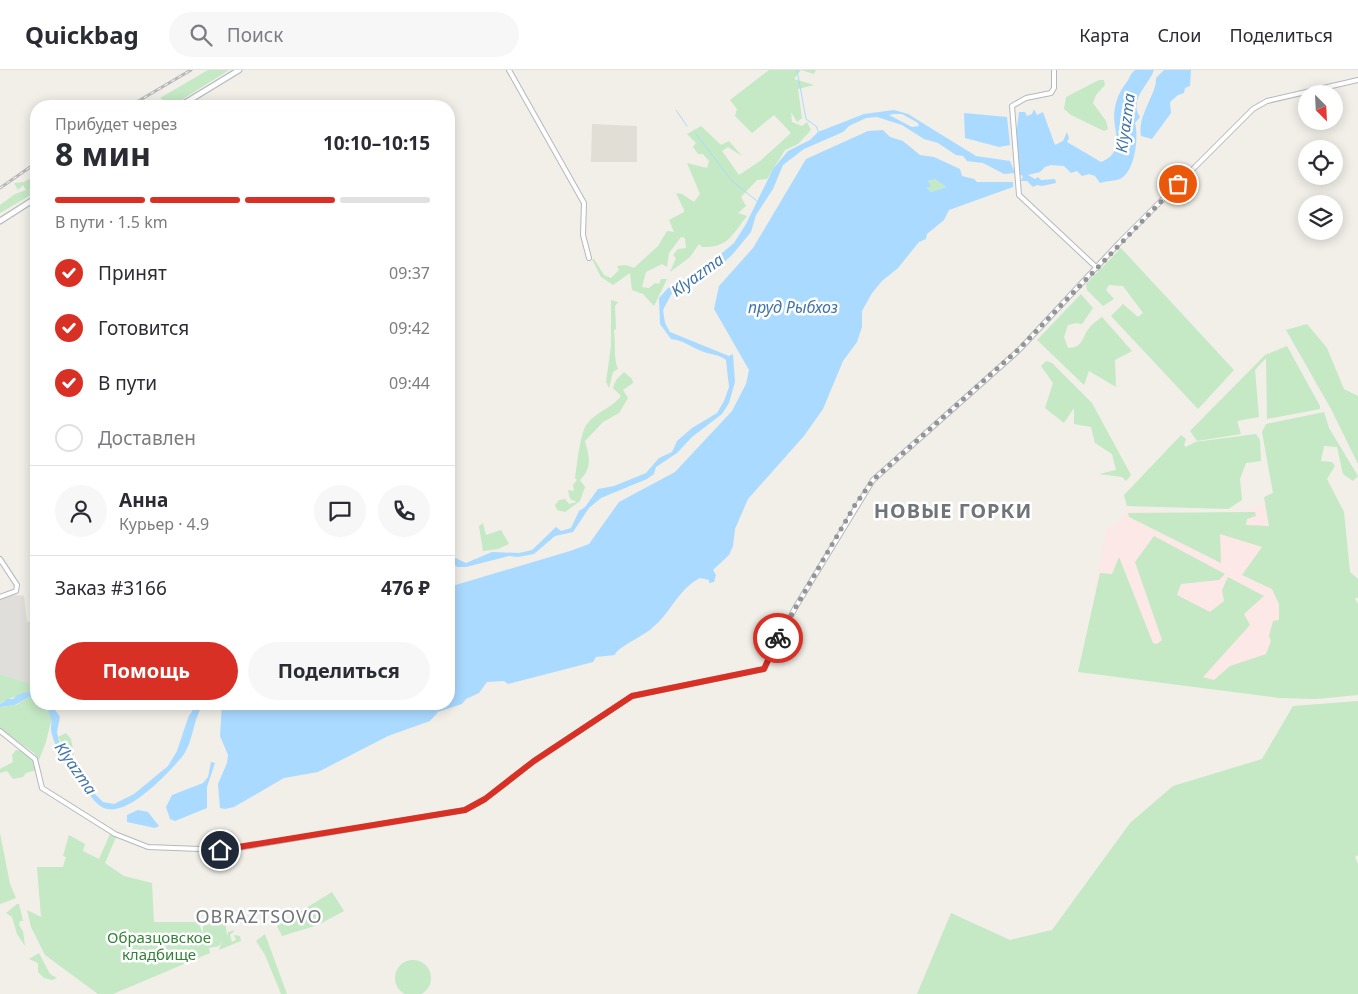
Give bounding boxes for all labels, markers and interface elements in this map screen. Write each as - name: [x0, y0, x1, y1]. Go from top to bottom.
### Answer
- search box: [169, 12, 519, 57]
- text: Quickbag: [25, 18, 139, 51]
- icon: search: [187, 21, 215, 49]
- text: Поиск: [227, 22, 283, 48]
- text: Карта: [1079, 23, 1129, 47]
- text: Слои: [1157, 23, 1201, 47]
- text: Поделиться: [1229, 23, 1333, 47]
- north arrow: [1298, 85, 1342, 130]
- map controls: [1298, 85, 1343, 240]
- water label: Klyazma: [1110, 92, 1140, 154]
- text: Прибудет через: [55, 113, 177, 135]
- text: 10:10–10:15: [323, 130, 430, 156]
- text: 8 мин: [55, 132, 151, 175]
- button: locate: [1298, 140, 1343, 185]
- pin: [1157, 163, 1199, 205]
- icon: bag: [1164, 170, 1192, 198]
- button: layers: [1298, 195, 1343, 240]
- text: В пути · 1.5 km: [55, 211, 168, 233]
- water label: Klyazma: [666, 248, 728, 302]
- icon: check: [55, 259, 83, 287]
- text: Принят: [98, 260, 167, 286]
- text: 09:37: [389, 262, 430, 284]
- water label: пруд Рыбхоз: [748, 296, 838, 318]
- icon: check: [55, 314, 83, 342]
- text: Готовится: [98, 315, 189, 341]
- text: 09:42: [389, 317, 430, 339]
- icon: check: [55, 369, 83, 397]
- text: В пути: [98, 370, 157, 396]
- text: 09:44: [389, 372, 430, 394]
- text: Доставлен: [98, 425, 196, 451]
- button: person: [55, 485, 107, 537]
- button: chat: [314, 485, 366, 537]
- button: phone: [378, 485, 430, 537]
- text: Анна: [119, 487, 168, 513]
- district label: НОВЫЕ ГОРКИ: [874, 497, 1032, 524]
- text: Курьер · 4.9: [119, 513, 209, 535]
- text: Заказ #3166: [55, 575, 167, 601]
- text: 476 ₽: [381, 575, 430, 601]
- courier: [753, 613, 803, 663]
- icon: bike: [764, 624, 792, 652]
- button: Помощь: [55, 642, 238, 700]
- button: Поделиться: [248, 642, 430, 700]
- water label: Klyazma: [50, 737, 102, 799]
- pin: [199, 829, 241, 871]
- icon: home: [206, 836, 234, 864]
- district label: OBRAZTSOVO: [195, 904, 323, 928]
- park label: Образцовское кладбище: [107, 927, 211, 964]

